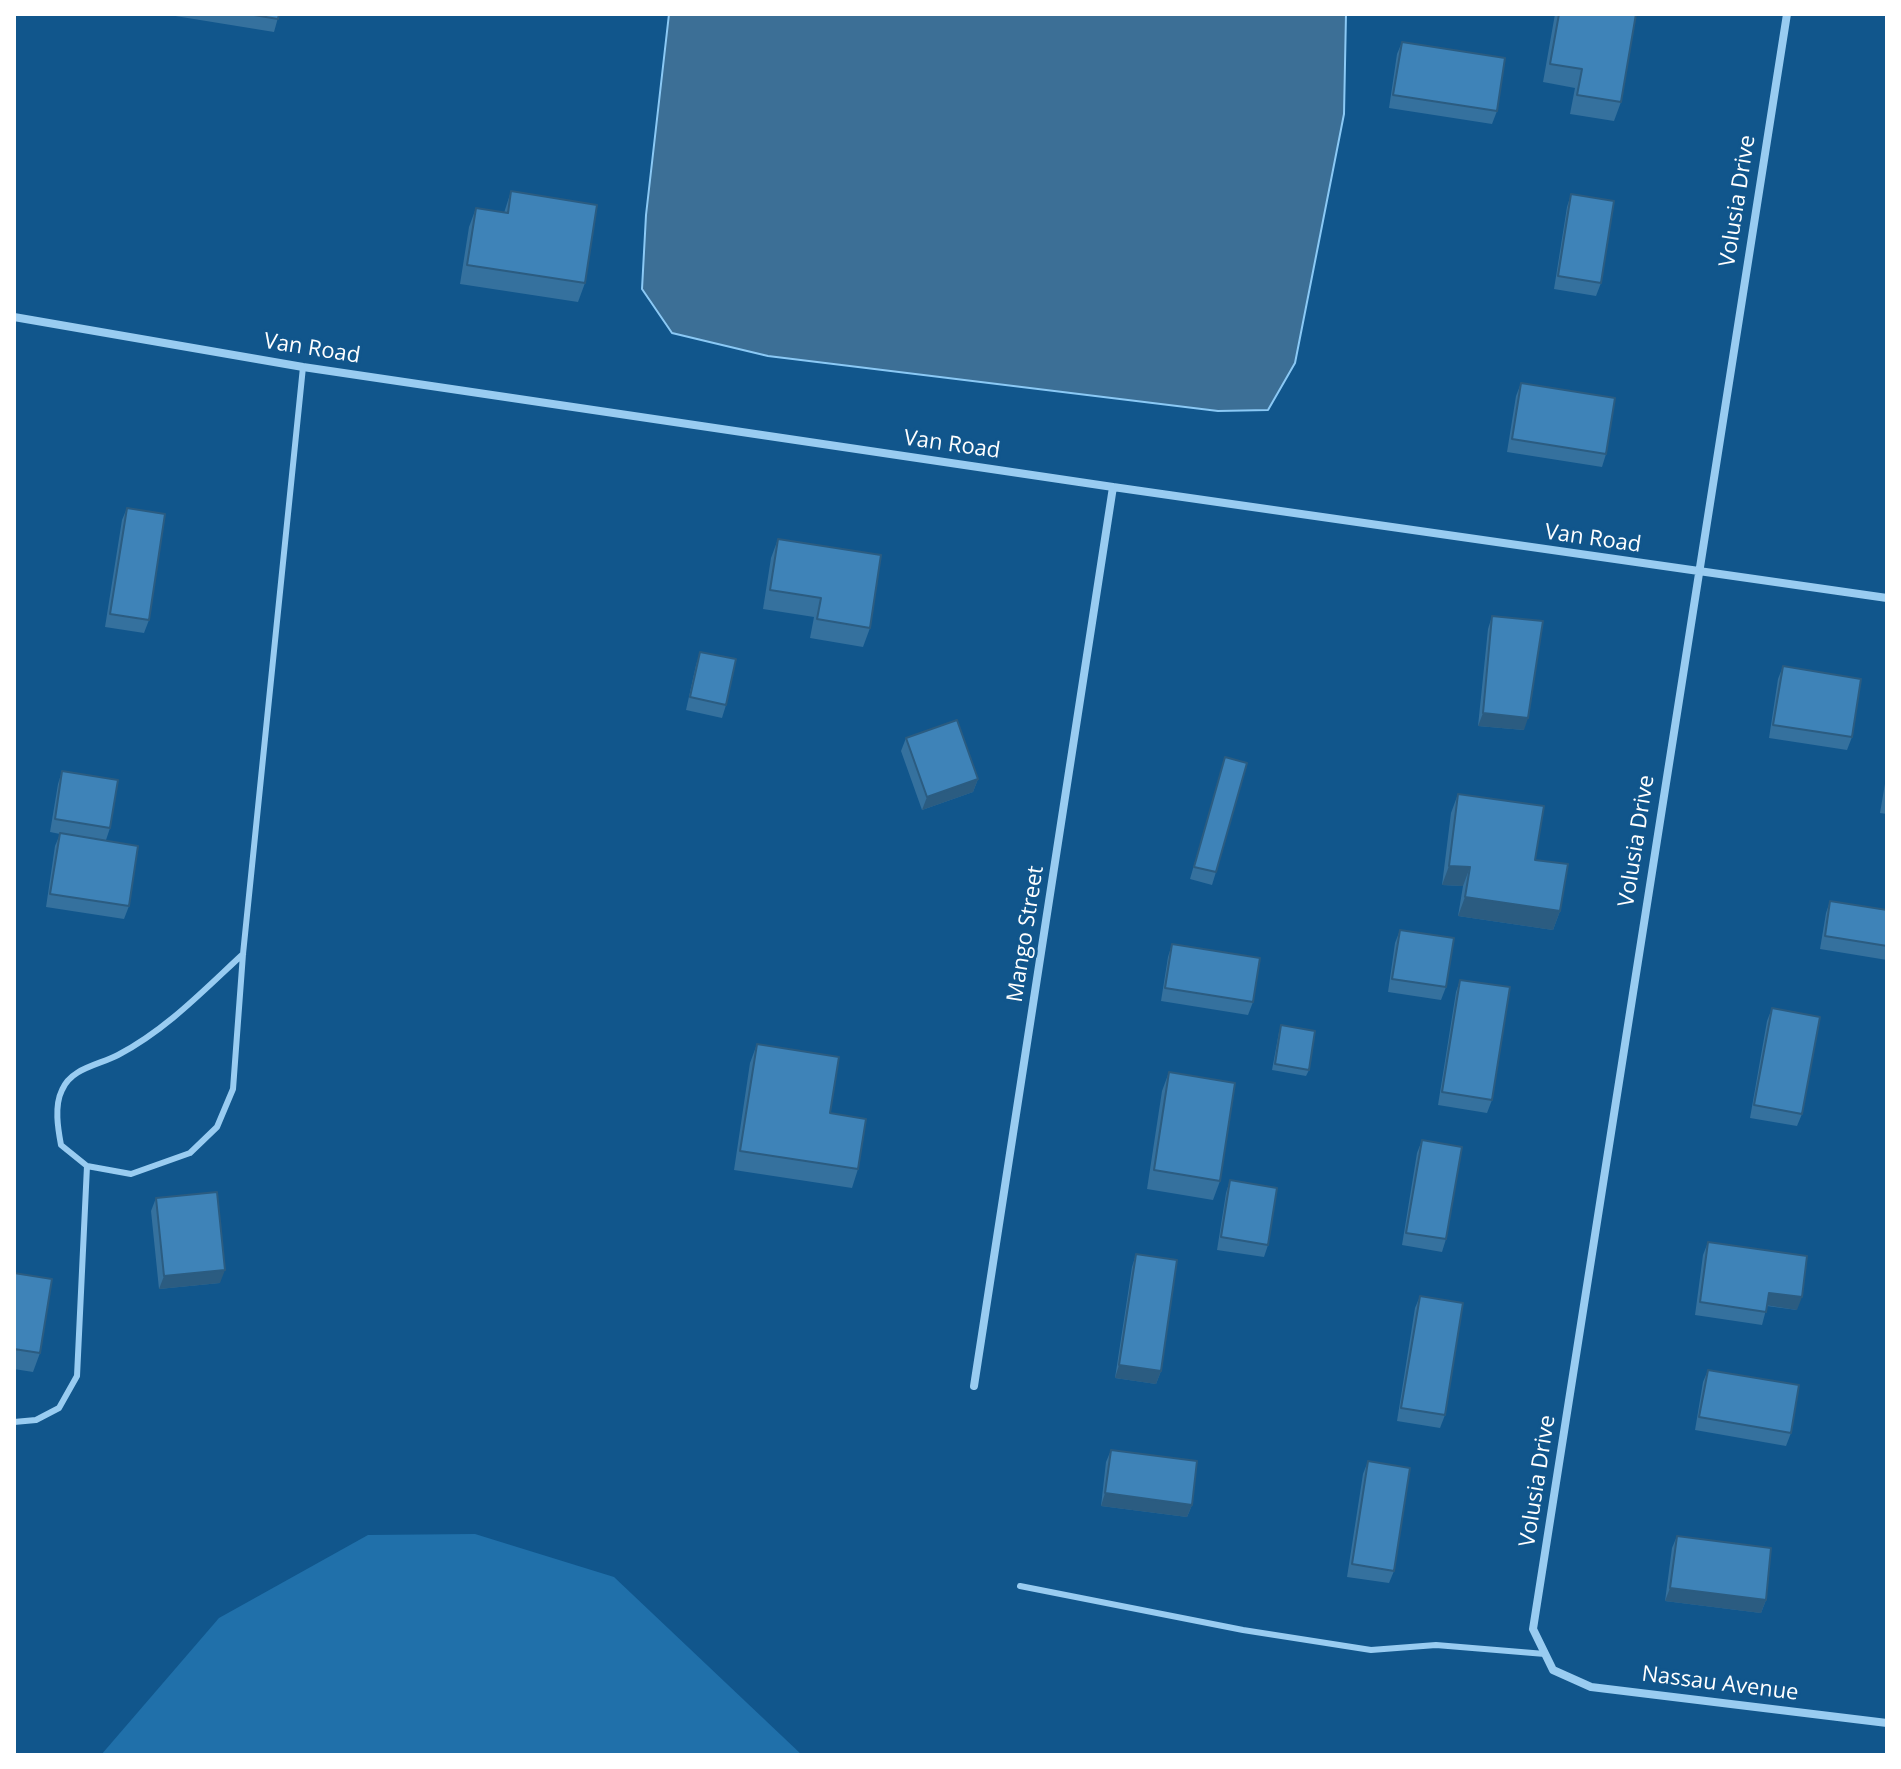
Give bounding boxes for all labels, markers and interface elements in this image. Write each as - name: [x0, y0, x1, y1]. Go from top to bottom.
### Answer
- street label: Volusia Drive: [1715, 133, 1761, 269]
- street label: Van Road: [262, 328, 362, 370]
- street label: Van Road: [902, 425, 1002, 465]
- street label: Van Road: [1543, 519, 1643, 559]
- street label: Volusia Drive: [1614, 773, 1660, 909]
- street label: Mango Street: [1002, 864, 1050, 1004]
- street label: Volusia Drive: [1515, 1413, 1561, 1549]
- street label: Nassau Avenue: [1640, 1661, 1800, 1707]

